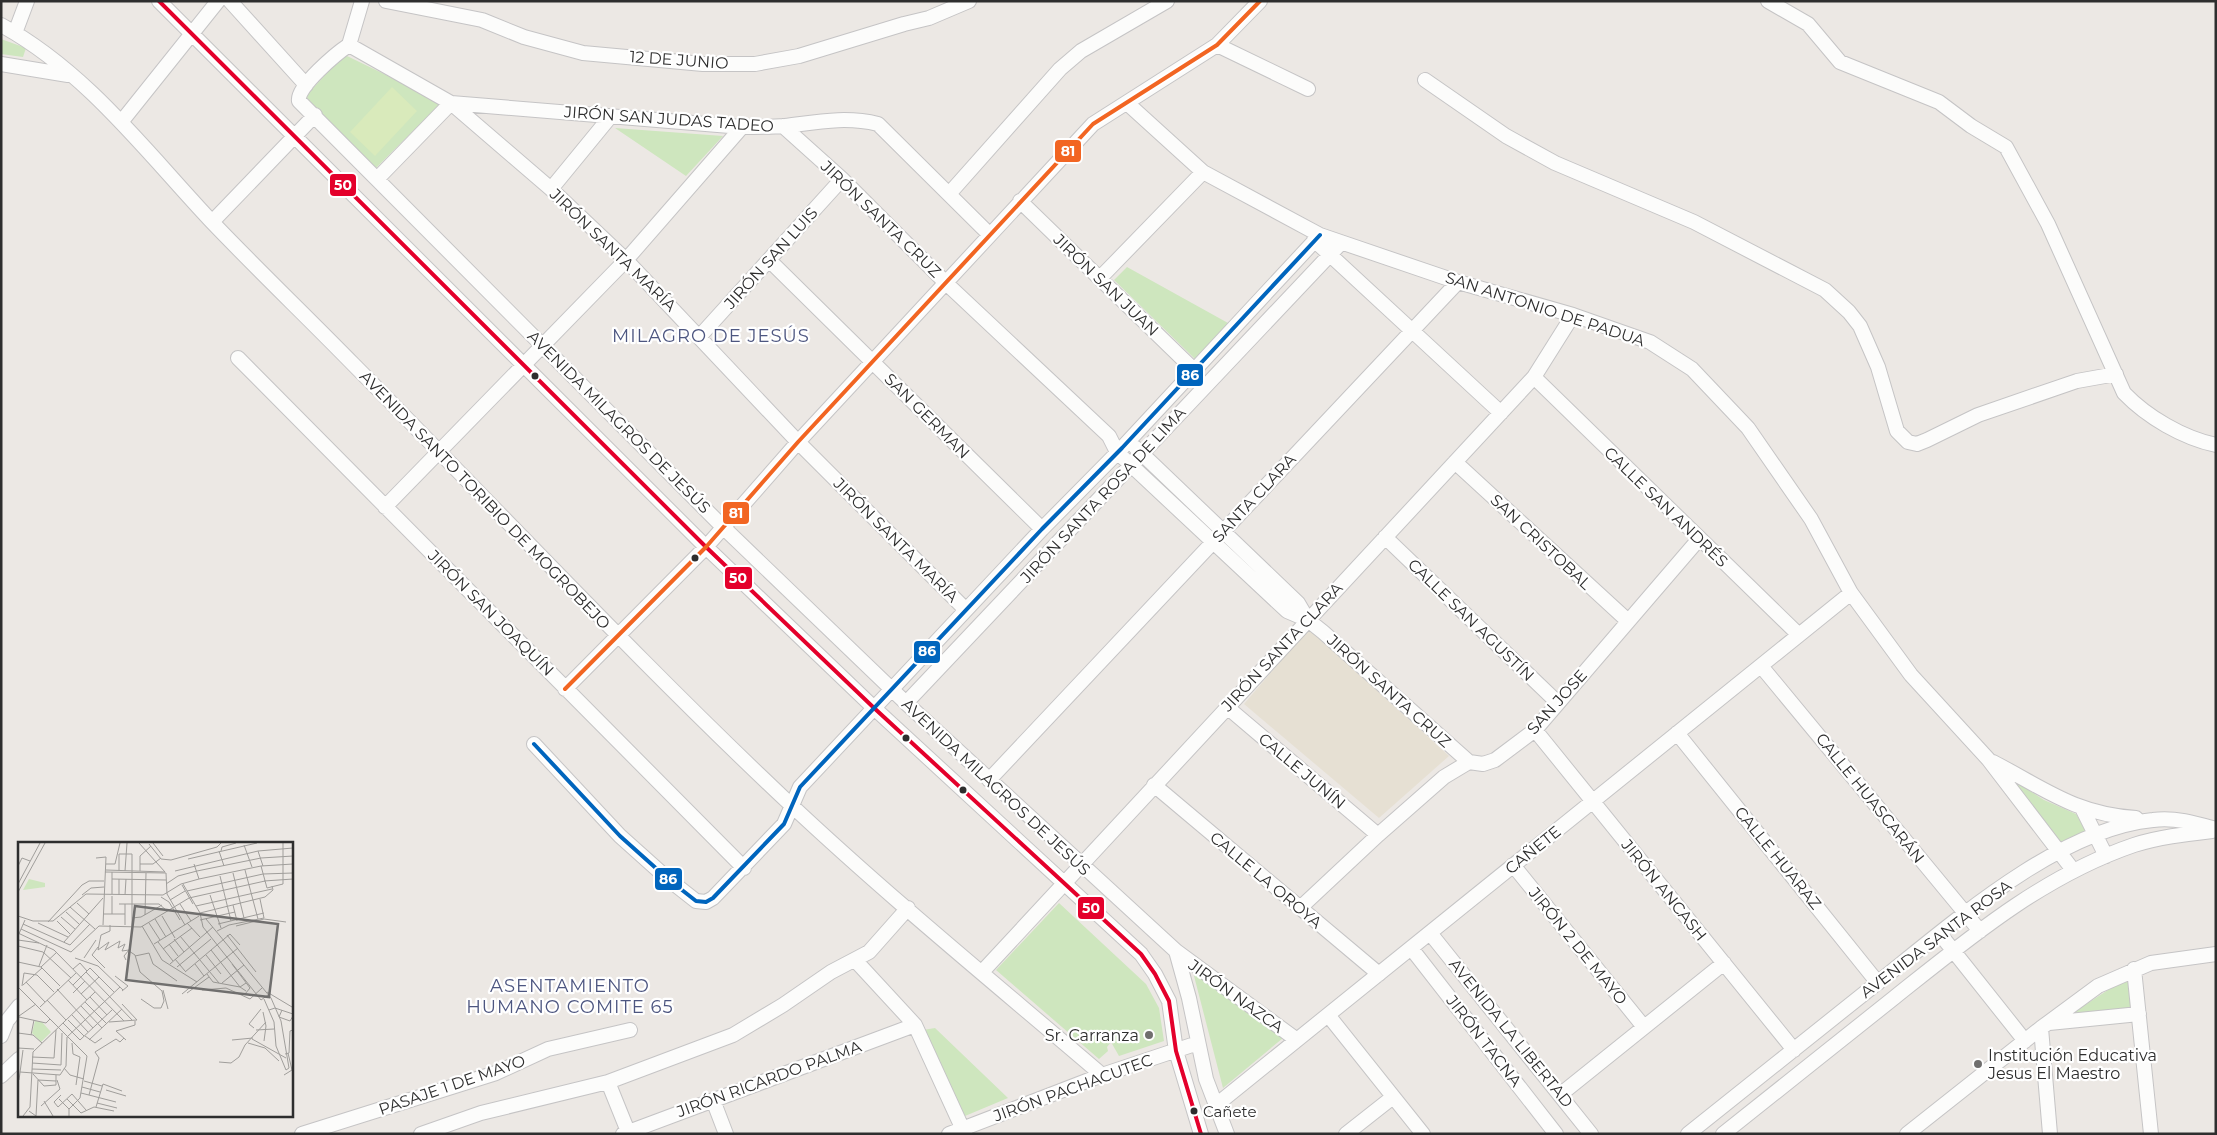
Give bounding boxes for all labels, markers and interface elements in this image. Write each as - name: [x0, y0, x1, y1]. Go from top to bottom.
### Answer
- street label: 12 DE JUNIO: [629, 47, 729, 73]
- street label: JIRÓN SAN JUDAS TADEO: [562, 102, 775, 136]
- line badge: 81: [1054, 139, 1082, 163]
- text: 81: [1061, 142, 1075, 160]
- street label: JIRÓN SANTA CRUZ: [816, 156, 945, 281]
- line badge: 50: [329, 173, 357, 197]
- text: 50: [334, 176, 352, 194]
- street label: JIRÓN SANTA MARÍA: [545, 184, 680, 316]
- street label: JIRÓN SAN LUIS: [720, 203, 822, 313]
- street label: JIRÓN SAN JUAN: [1049, 229, 1162, 340]
- street label: SAN ANTONIO DE PADUA: [1443, 268, 1648, 350]
- district label: MILAGRO DE JESÚS: [612, 325, 810, 347]
- street label: AVENIDA MILAGROS DE JESÚS: [524, 327, 714, 517]
- line badge: 86: [1176, 363, 1204, 387]
- text: 86: [1181, 366, 1199, 384]
- street label: AVENIDA SANTO TORIBIO DE MOGROBEJO: [356, 367, 614, 633]
- street label: SAN GERMAN: [880, 369, 974, 463]
- unlabelled marker: [530, 371, 540, 381]
- street label: JIRÓN SANTA ROSA DE LIMA: [1016, 403, 1190, 588]
- street label: CALLE SAN ANDRÉS: [1600, 443, 1732, 571]
- street label: SANTA CLARA: [1208, 449, 1300, 546]
- street label: JIRÓN SANTA MARÍA: [829, 473, 963, 607]
- street label: SAN CRISTOBAL: [1487, 490, 1596, 594]
- line badge: 81: [722, 501, 750, 525]
- text: 81: [729, 504, 743, 522]
- street label: JIRÓN SAN JOAQUÍN: [423, 545, 558, 680]
- unlabelled marker: [690, 553, 700, 563]
- street label: CALLE SAN AGUSTÍN: [1404, 555, 1538, 685]
- line badge: 50: [724, 566, 753, 590]
- text: 50: [729, 569, 747, 587]
- street label: JIRÓN SANTA CLARA: [1217, 578, 1347, 716]
- street label: JIRÓN SANTA CRUZ: [1323, 630, 1455, 751]
- line badge: 86: [913, 640, 941, 664]
- text: 86: [918, 642, 936, 660]
- street label: SAN JOSE: [1523, 666, 1591, 738]
- street label: AVENIDA MILAGROS DE JESÚS: [898, 695, 1094, 879]
- street label: CALLE JUNÍN: [1255, 729, 1349, 813]
- street label: CALLE HUASCARÁN: [1812, 729, 1928, 867]
- unlabelled marker: [901, 733, 911, 743]
- unlabelled marker: [958, 785, 968, 795]
- street label: CALLE HUARAZ: [1731, 803, 1825, 913]
- street label: CAÑETE: [1501, 822, 1565, 878]
- street label: CALLE LA OROYA: [1206, 828, 1326, 933]
- street label: JIRÓN ANCASH: [1617, 835, 1711, 945]
- inset map: [18, 842, 292, 1118]
- line badge: 86: [654, 867, 683, 891]
- text: 86: [659, 870, 677, 888]
- street label: AVENIDA SANTA ROSA: [1857, 876, 2016, 1002]
- street label: JIRÓN 2 DE MAYO: [1524, 883, 1631, 1009]
- line badge: 50: [1077, 896, 1105, 920]
- text: 50: [1082, 899, 1100, 917]
- street label: JIRÓN NAZCA: [1184, 955, 1287, 1037]
- street label: AVENIDA LA LIBERTAD: [1445, 955, 1577, 1111]
- district label: ASENTAMIENTO HUMANO COMITE 65: [466, 975, 674, 1018]
- street label: JIRÓN TACNA: [1442, 991, 1526, 1091]
- place label: Sr. Carranza: [1045, 1026, 1139, 1045]
- marker: Sr. Carranza: [1143, 1029, 1155, 1041]
- street label: JIRÓN RICARDO PALMA: [673, 1037, 864, 1122]
- place label: Institución Educativa Jesus El Maestro: [1987, 1046, 2157, 1083]
- street label: JIRÓN PACHACUTEC: [990, 1050, 1155, 1126]
- street label: PASAJE 1 DE MAYO: [376, 1051, 528, 1119]
- marker: Institución Educativa Jesus El Maestro: [1972, 1058, 1984, 1070]
- place label: Cañete: [1203, 1102, 1256, 1121]
- marker: Cañete: [1189, 1106, 1199, 1116]

